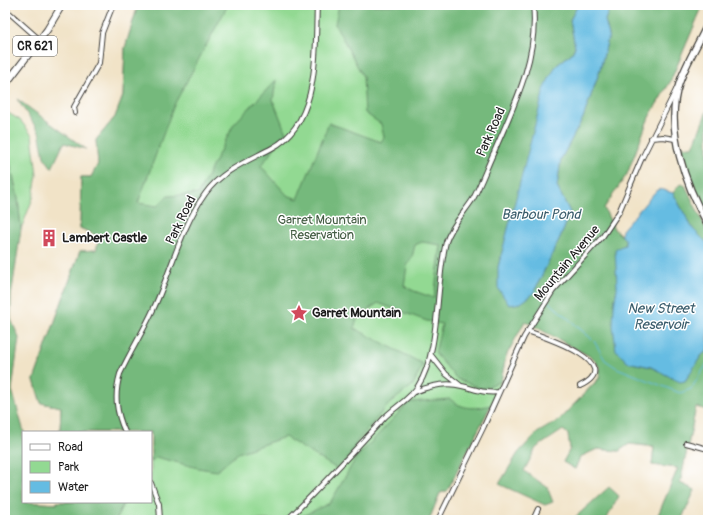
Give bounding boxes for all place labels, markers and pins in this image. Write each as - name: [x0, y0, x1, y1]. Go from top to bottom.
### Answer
- building icon: Lambert Castle: [39, 228, 59, 248]
- place label: Lambert Castle: [62, 230, 148, 246]
- place icon: Garret Mountain: [289, 303, 309, 323]
- place label: Garret Mountain: [312, 305, 402, 321]

